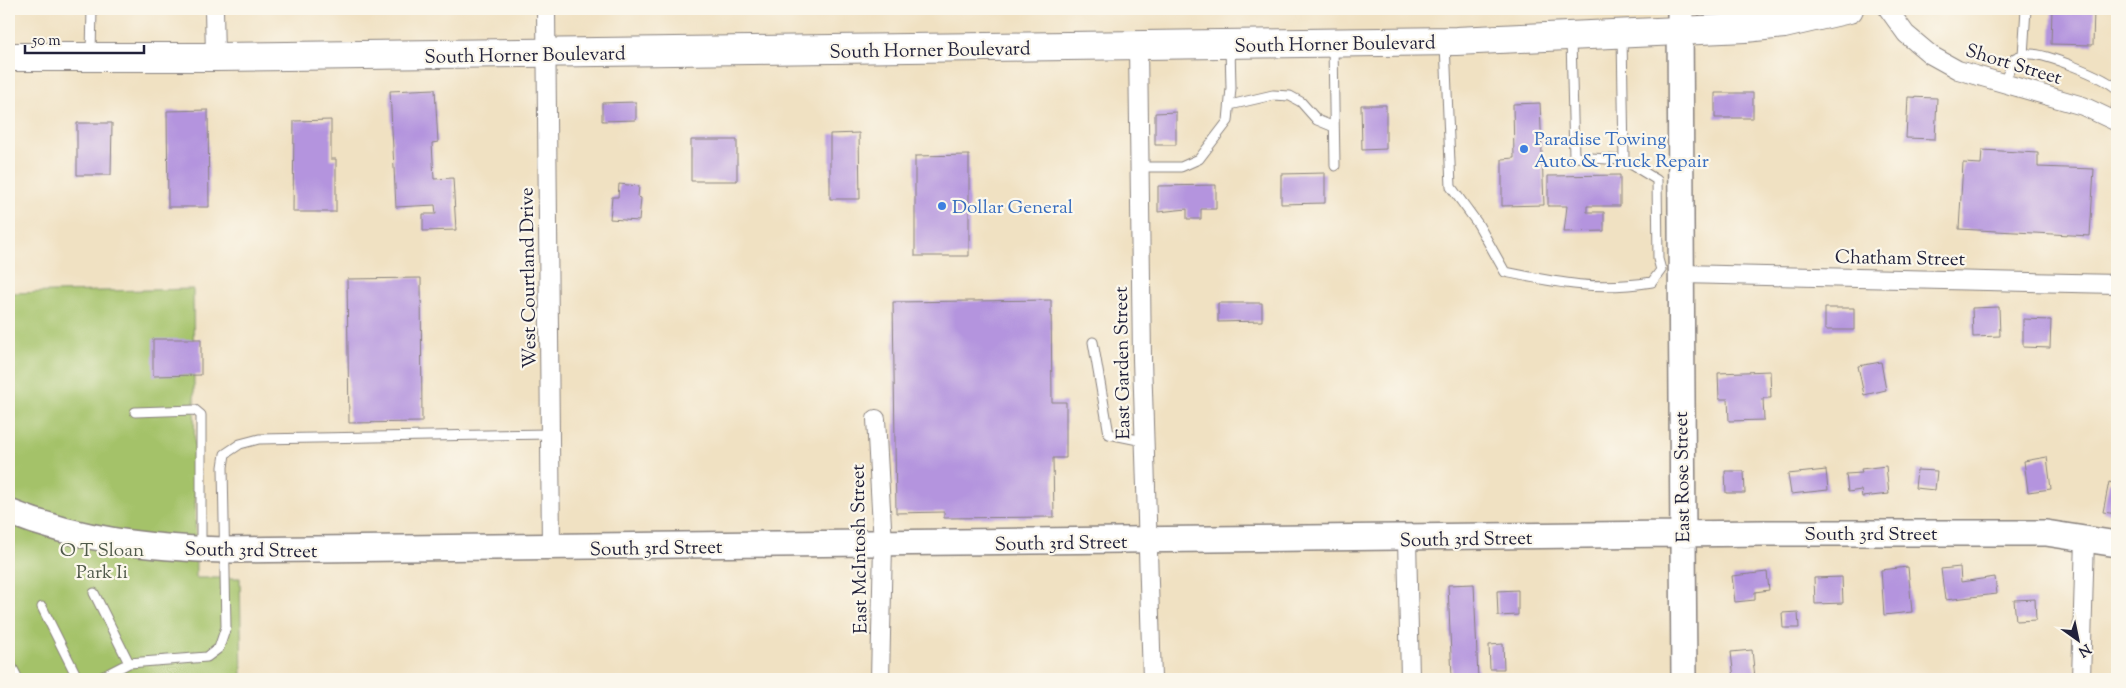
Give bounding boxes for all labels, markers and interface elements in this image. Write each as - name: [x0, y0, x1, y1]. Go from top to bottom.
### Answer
- scale bar: [25, 22, 144, 54]
- street label: South Horner Boulevard: [1234, 30, 1436, 61]
- text: 50 m: [31, 31, 61, 52]
- street label: South Horner Boulevard: [829, 36, 1031, 67]
- street label: Short Street: [1962, 38, 2065, 93]
- street label: South Horner Boulevard: [424, 41, 626, 72]
- place label: Paradise Towing Auto & Truck Repair: [1534, 127, 1709, 176]
- marker: Paradise Towing Auto & Truck Repair: [1518, 143, 1530, 155]
- street label: West Courtland Drive: [514, 187, 545, 369]
- place label: Dollar General: [952, 195, 1073, 222]
- marker: Dollar General: [936, 200, 948, 212]
- street label: Chatham Street: [1835, 245, 1966, 274]
- street label: East Garden Street: [1109, 286, 1138, 440]
- street label: East Rose Street: [1669, 411, 1698, 543]
- street label: East McIntosh Street: [846, 463, 875, 634]
- street label: South 3rd Street: [1805, 522, 1938, 549]
- street label: South 3rd Street: [1399, 526, 1533, 555]
- street label: South 3rd Street: [994, 530, 1128, 559]
- street label: South 3rd Street: [589, 535, 723, 564]
- street label: South 3rd Street: [184, 537, 318, 566]
- park label: O T Sloan Park Ii: [60, 538, 144, 587]
- north arrow: [2054, 616, 2104, 666]
- text: N: [2074, 638, 2094, 661]

